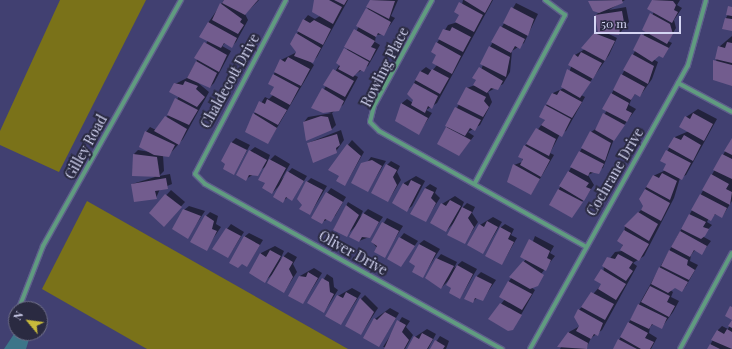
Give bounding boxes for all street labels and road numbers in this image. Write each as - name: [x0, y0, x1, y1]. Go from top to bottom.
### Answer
- street label: Rowling Place: [358, 24, 412, 110]
- street label: Chaldecott Drive: [197, 31, 263, 131]
- street label: Gilley Road: [61, 112, 111, 182]
- street label: Cochrane Drive: [583, 125, 647, 219]
- street label: Oliver Drive: [316, 227, 390, 279]

